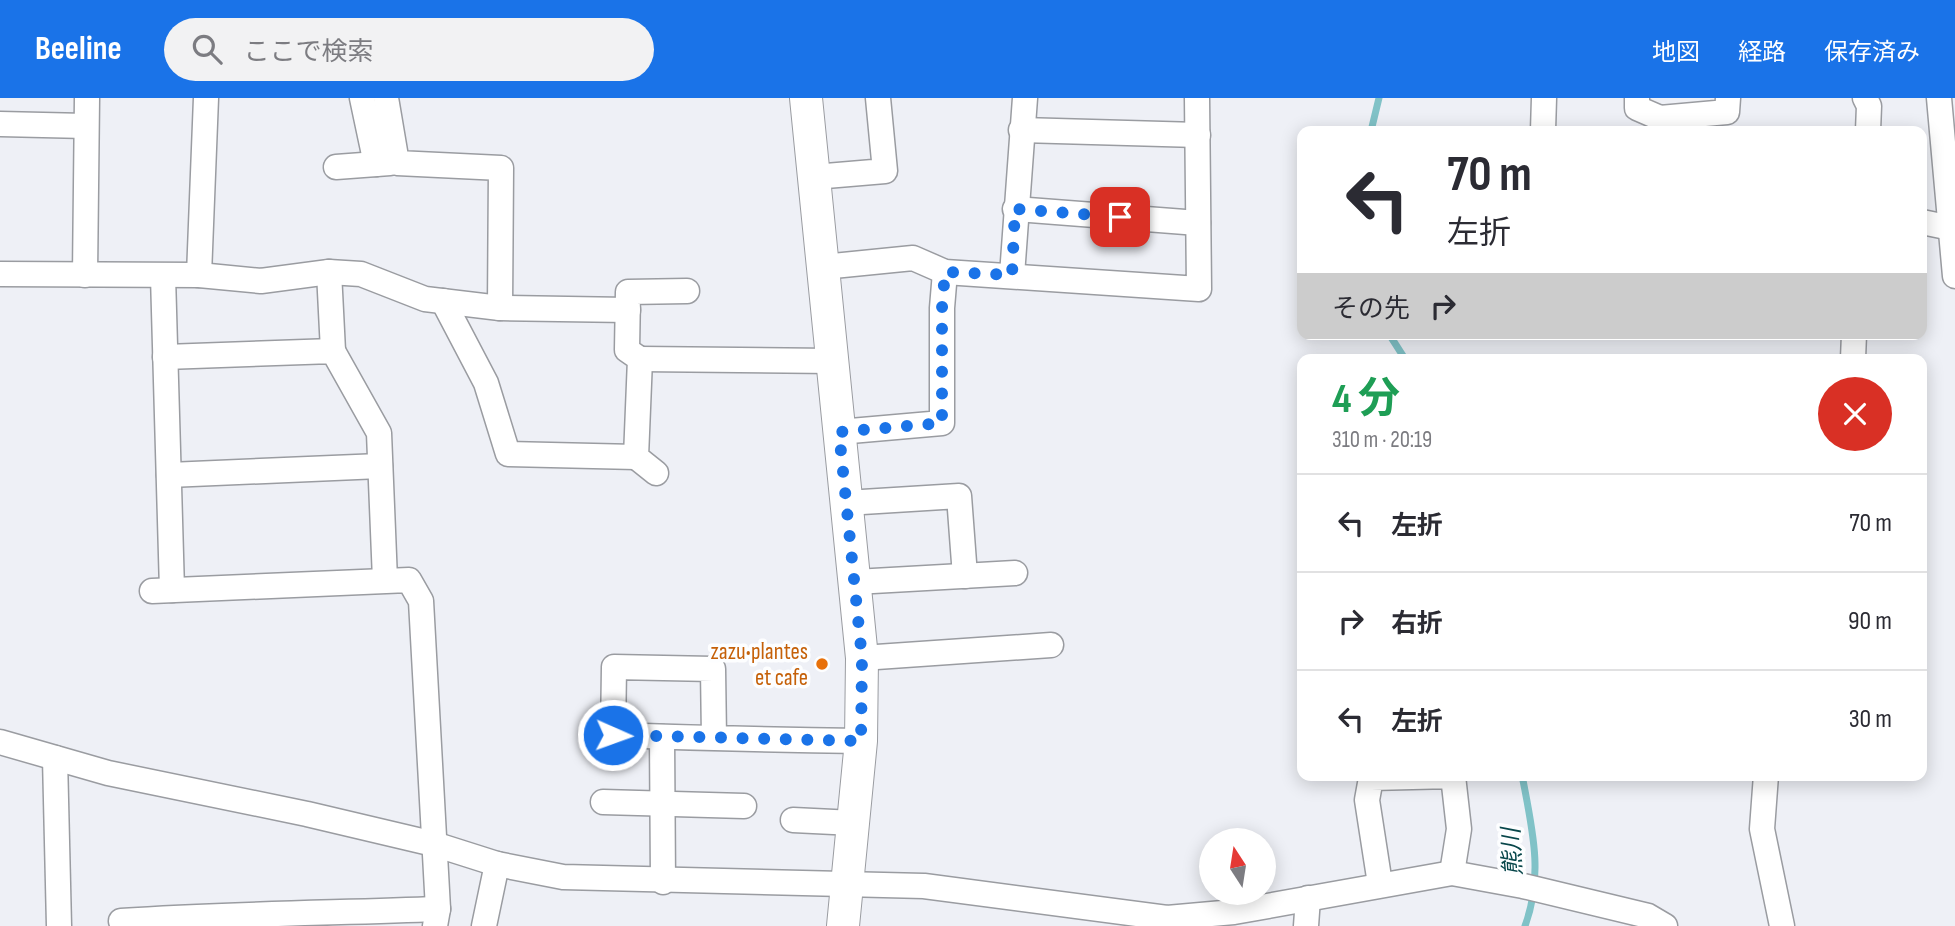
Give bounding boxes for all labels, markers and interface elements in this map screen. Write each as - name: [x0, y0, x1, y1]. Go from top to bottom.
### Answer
- search box: [164, 18, 654, 81]
- text: Beeline: [35, 29, 122, 69]
- icon: search: [188, 30, 226, 68]
- text: ここで検索: [244, 37, 374, 68]
- text: 地図: [1652, 38, 1700, 67]
- text: 経路: [1738, 38, 1786, 67]
- text: 保存済み: [1824, 38, 1920, 67]
- text: 70 m: [1447, 146, 1532, 205]
- icon: left: [1332, 154, 1423, 245]
- pin: [1090, 187, 1150, 247]
- icon: arrive: [1101, 198, 1139, 236]
- text: 左折: [1447, 214, 1511, 253]
- icon: right: [1424, 287, 1462, 325]
- text: その先: [1332, 294, 1410, 325]
- text: 4 分: [1332, 374, 1400, 425]
- button: close: [1818, 377, 1892, 451]
- text: 310 m · 20:19: [1332, 426, 1432, 454]
- icon: left: [1332, 504, 1370, 542]
- text: 70 m: [1849, 508, 1892, 539]
- text: 左折: [1391, 511, 1443, 542]
- icon: right: [1332, 602, 1370, 640]
- text: 90 m: [1848, 606, 1892, 637]
- text: 右折: [1391, 609, 1443, 640]
- place label: zazu•plantes et cafe: [711, 638, 808, 692]
- marker: zazu•plantes et cafe: [814, 656, 830, 672]
- position arrow: [576, 698, 650, 772]
- icon: left: [1332, 700, 1370, 738]
- text: 30 m: [1849, 704, 1892, 735]
- text: 左折: [1391, 707, 1443, 738]
- water label: 熊川: [1497, 824, 1528, 877]
- north arrow: [1199, 828, 1276, 905]
- map controls: [1199, 828, 1276, 905]

